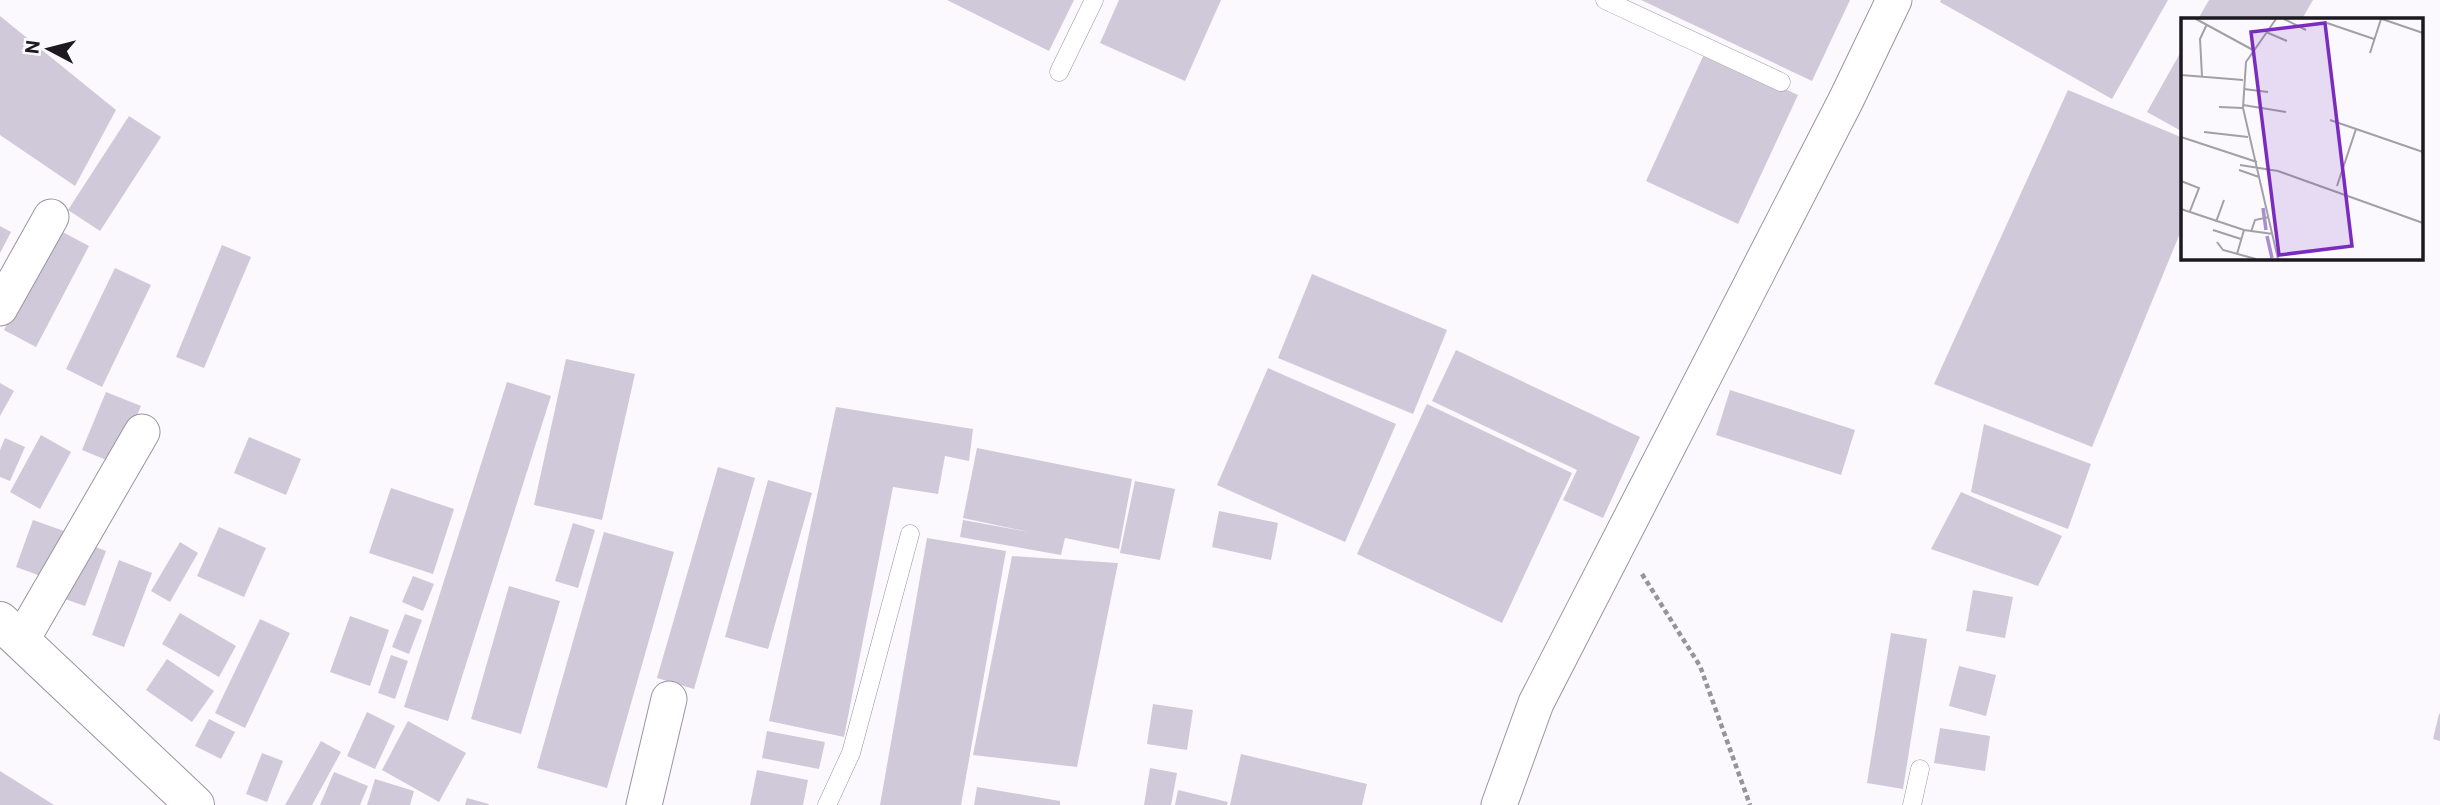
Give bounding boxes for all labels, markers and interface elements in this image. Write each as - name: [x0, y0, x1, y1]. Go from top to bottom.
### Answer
- north arrow: [14, 14, 84, 84]
- inset map: [2181, 18, 2422, 259]
- text: N: [20, 39, 45, 55]

